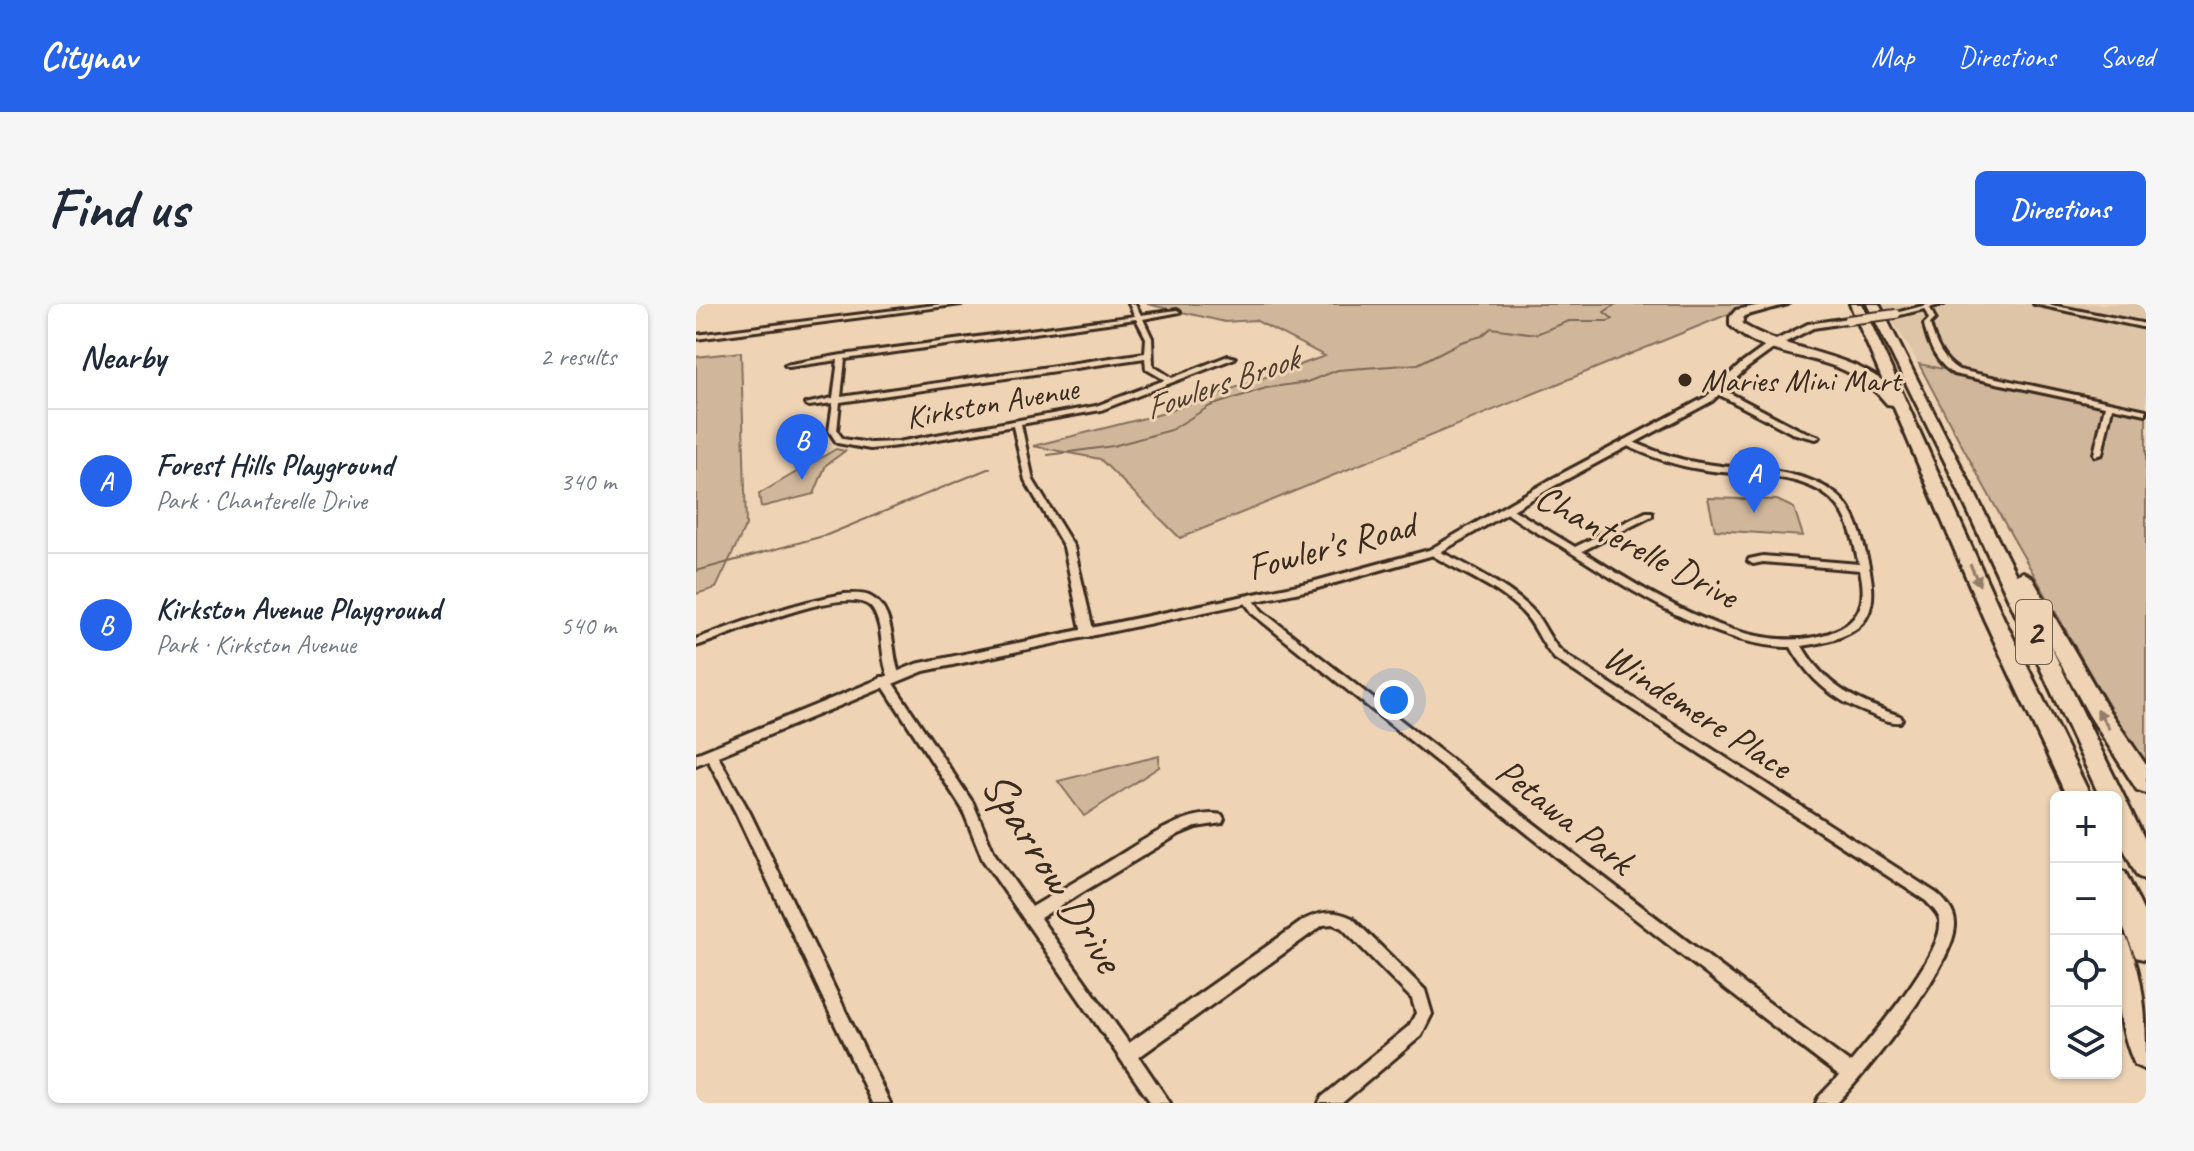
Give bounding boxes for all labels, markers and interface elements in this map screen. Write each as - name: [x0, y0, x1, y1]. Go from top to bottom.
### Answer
- text: Citynav: [40, 33, 137, 80]
- text: Map: [1871, 39, 1914, 74]
- text: Directions: [1958, 39, 2056, 74]
- text: Saved: [2100, 39, 2154, 74]
- button: Directions: [1975, 171, 2146, 246]
- text: Find us: [48, 173, 188, 244]
- text: Nearby: [80, 335, 166, 378]
- water label: Fowlers Brook: [1139, 335, 1309, 429]
- text: 2 results: [540, 340, 616, 373]
- place label: Maries Mini Mart: [1701, 360, 1904, 401]
- street label: Kirkston Avenue: [903, 367, 1084, 438]
- marker: Maries Mini Mart: [1676, 371, 1694, 389]
- pin: B: [776, 414, 828, 480]
- text: Forest Hills Playground: [156, 446, 393, 484]
- pin: A: [1728, 447, 1780, 513]
- text: A: [99, 465, 113, 498]
- text: 340 m: [560, 465, 616, 498]
- street label: Chanterelle Drive: [1528, 473, 1749, 620]
- text: Park · Chanterelle Drive: [156, 484, 367, 517]
- street label: Fowler's Road: [1242, 499, 1426, 591]
- one-way arrow: [1968, 563, 1982, 587]
- text: Kirkston Avenue Playground: [156, 590, 441, 628]
- road number: 2: [2016, 600, 2052, 664]
- text: B: [99, 609, 113, 642]
- text: 540 m: [560, 609, 616, 642]
- text: Park · Kirkston Avenue: [156, 628, 356, 661]
- street label: Windemere Place: [1595, 633, 1803, 791]
- your location: [1374, 680, 1414, 720]
- one-way arrow: [2096, 708, 2110, 730]
- street label: Petawa Park: [1487, 748, 1646, 886]
- street label: Sparrow Drive: [969, 761, 1139, 986]
- map controls: [2050, 791, 2122, 1079]
- button: +: [2050, 791, 2122, 863]
- button: −: [2050, 863, 2122, 935]
- button: locate: [2050, 935, 2122, 1007]
- button: layers: [2050, 1007, 2122, 1079]

